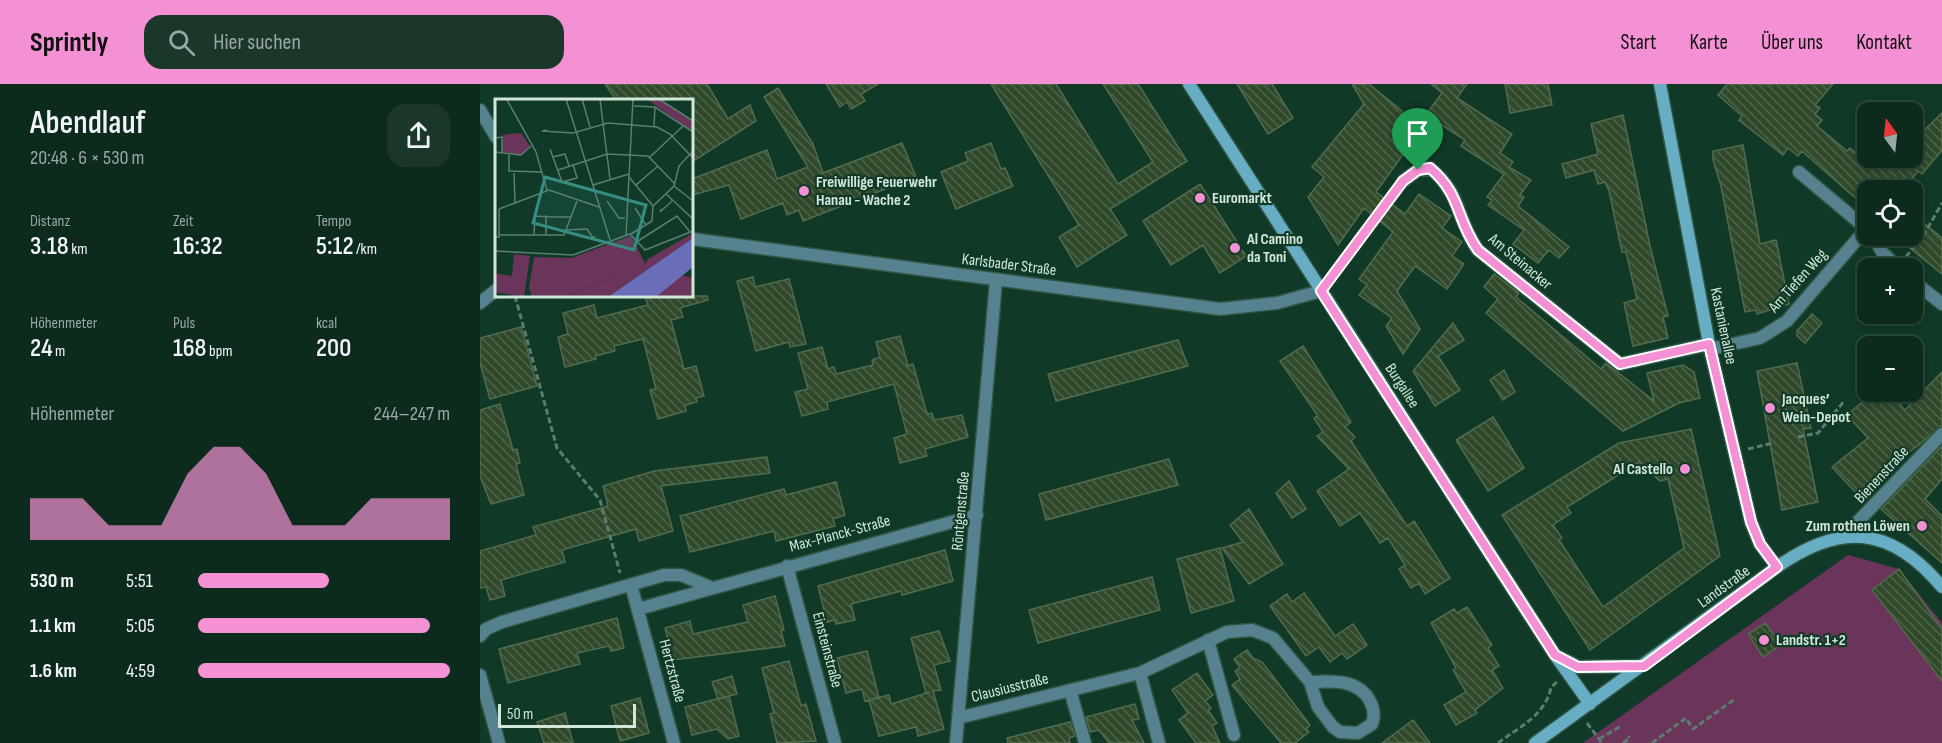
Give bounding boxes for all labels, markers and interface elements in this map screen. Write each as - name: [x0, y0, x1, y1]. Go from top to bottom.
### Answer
- search box: [144, 15, 564, 69]
- text: Sprintly: [30, 26, 108, 59]
- icon: search: [165, 26, 198, 59]
- text: Hier suchen: [213, 29, 301, 56]
- text: Start: [1620, 30, 1657, 55]
- text: Karte: [1690, 30, 1728, 55]
- text: Über uns: [1761, 30, 1823, 55]
- text: Kontakt: [1856, 30, 1912, 55]
- inset map: [495, 99, 693, 297]
- north arrow: [1857, 102, 1923, 168]
- map controls: [1857, 102, 1923, 402]
- text: Abendlauf: [30, 103, 146, 143]
- button: share: [387, 104, 450, 167]
- pin: [1392, 108, 1443, 170]
- icon: arrive: [1401, 117, 1434, 150]
- text: 20:48 · 6 × 530 m: [30, 146, 144, 170]
- place label: Freiwillige Feuerwehr Hanau - Wache 2: [816, 173, 937, 210]
- button: locate: [1857, 180, 1923, 246]
- marker: Freiwillige Feuerwehr Hanau - Wache 2: [797, 184, 811, 198]
- place label: Euromarkt: [1212, 189, 1272, 208]
- marker: Euromarkt: [1193, 191, 1207, 205]
- text: Distanz: [30, 212, 70, 231]
- text: Zeit: [173, 212, 194, 231]
- text: Tempo: [316, 212, 351, 231]
- street label: Am Steinacker: [1484, 229, 1556, 294]
- place label: Al Camino da Toni: [1246, 230, 1303, 267]
- text: 3.18: [30, 231, 69, 262]
- text: 16:32: [173, 231, 223, 262]
- text: 5:12: [316, 231, 354, 262]
- text: km: [69, 240, 88, 259]
- text: /km: [354, 240, 377, 259]
- marker: Al Camino da Toni: [1228, 241, 1242, 255]
- street label: Am Tiefen Weg: [1764, 245, 1831, 317]
- street label: Karlsbader Straße: [961, 250, 1057, 280]
- button: +: [1857, 258, 1923, 324]
- street label: Kastanienallee: [1706, 286, 1740, 366]
- text: Höhenmeter: [30, 314, 97, 333]
- text: Puls: [173, 314, 195, 333]
- text: kcal: [316, 314, 337, 333]
- text: 24: [30, 333, 53, 364]
- text: 168: [173, 333, 207, 364]
- text: 200: [316, 333, 351, 364]
- button: −: [1857, 336, 1923, 402]
- text: m: [53, 342, 65, 361]
- text: bpm: [207, 342, 233, 361]
- street label: Burgallee: [1381, 360, 1423, 412]
- place label: Jacques’ Wein-Depot: [1781, 390, 1850, 427]
- marker: Jacques’ Wein-Depot: [1763, 401, 1777, 415]
- text: Höhenmeter: [30, 402, 114, 426]
- text: 244–247 m: [374, 402, 450, 426]
- street label: Bienenstraße: [1851, 443, 1913, 507]
- place label: Al Castello: [1612, 460, 1673, 479]
- marker: Al Castello: [1678, 462, 1692, 476]
- street label: Röntgenstraße: [948, 471, 974, 551]
- street label: Max-Planck-Straße: [787, 511, 893, 557]
- place label: Zum rothen Löwen: [1806, 517, 1910, 536]
- marker: Zum rothen Löwen: [1915, 519, 1929, 533]
- street label: Landstraße: [1694, 562, 1754, 612]
- text: 530 m: [30, 569, 74, 593]
- text: 5:51: [126, 569, 153, 593]
- street label: Einsteinstraße: [808, 610, 846, 690]
- text: 1.1 km: [30, 614, 76, 638]
- text: 5:05: [126, 614, 155, 638]
- place label: Landstr. 1+2: [1776, 631, 1846, 650]
- marker: Landstr. 1+2: [1757, 633, 1771, 647]
- street label: Hertzstraße: [654, 637, 690, 705]
- text: 1.6 km: [30, 659, 77, 683]
- text: 4:59: [126, 659, 155, 683]
- street label: Clausiusstraße: [969, 669, 1051, 707]
- scale bar: [498, 701, 636, 728]
- text: 50 m: [507, 705, 533, 724]

